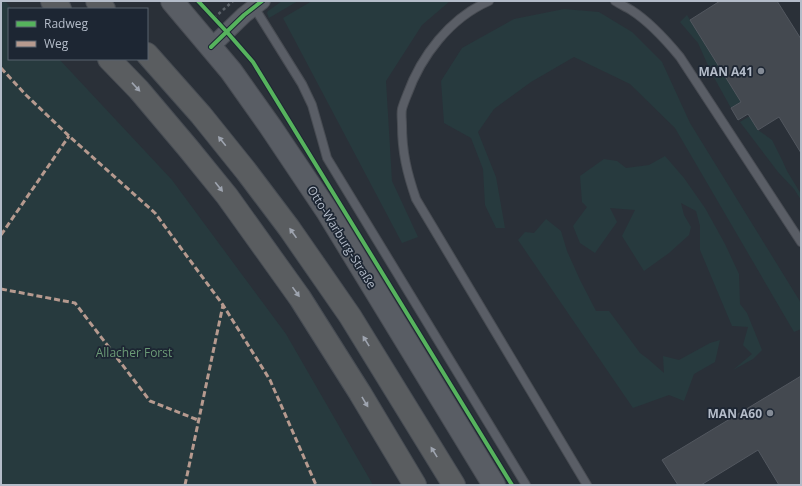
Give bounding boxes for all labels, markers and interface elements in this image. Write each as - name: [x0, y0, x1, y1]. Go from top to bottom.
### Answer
- legend: [8, 8, 148, 60]
- text: Radweg: [44, 15, 88, 32]
- text: Weg: [44, 35, 69, 52]
- place label: MAN A41: [699, 63, 753, 80]
- marker: MAN A41: [756, 66, 766, 76]
- one-way arrow: [131, 82, 141, 92]
- one-way arrow: [217, 135, 226, 146]
- one-way arrow: [215, 182, 224, 192]
- street label: Otto-Warburg-Straße: [303, 182, 381, 292]
- one-way arrow: [289, 228, 297, 238]
- one-way arrow: [292, 287, 300, 297]
- one-way arrow: [362, 335, 369, 347]
- park label: Allacher Forst: [96, 344, 172, 361]
- one-way arrow: [361, 397, 369, 407]
- place label: MAN A60: [708, 405, 762, 422]
- marker: MAN A60: [765, 408, 775, 418]
- one-way arrow: [430, 446, 437, 458]

